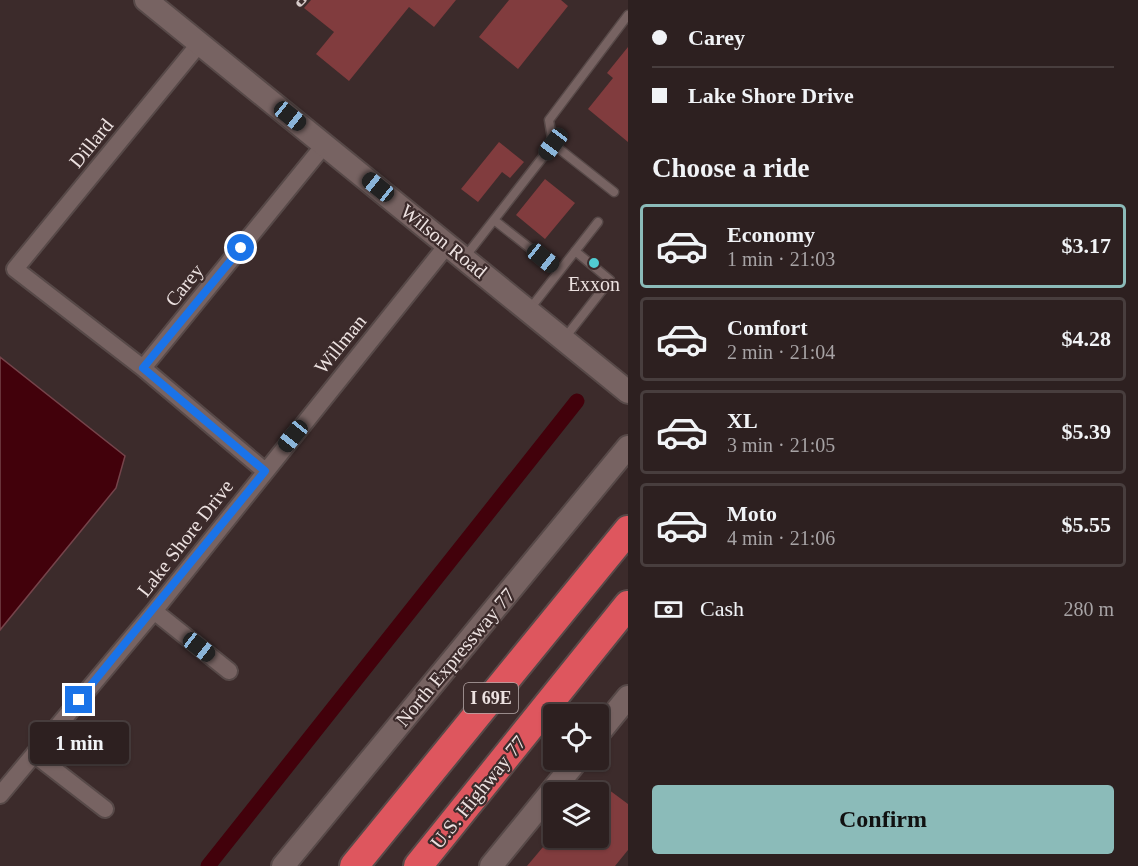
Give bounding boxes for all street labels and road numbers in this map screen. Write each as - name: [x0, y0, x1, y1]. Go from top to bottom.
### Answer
- street label: Dillard: [65, 114, 117, 172]
- street label: Wilson Road: [397, 200, 491, 282]
- street label: Carey: [160, 260, 208, 311]
- street label: Willman: [310, 310, 370, 378]
- street label: Lake Shore Drive: [133, 475, 238, 601]
- street label: North Expressway 77: [391, 584, 520, 731]
- road number: I 69E: [464, 683, 518, 713]
- street label: U.S. Highway 77: [426, 731, 531, 854]

